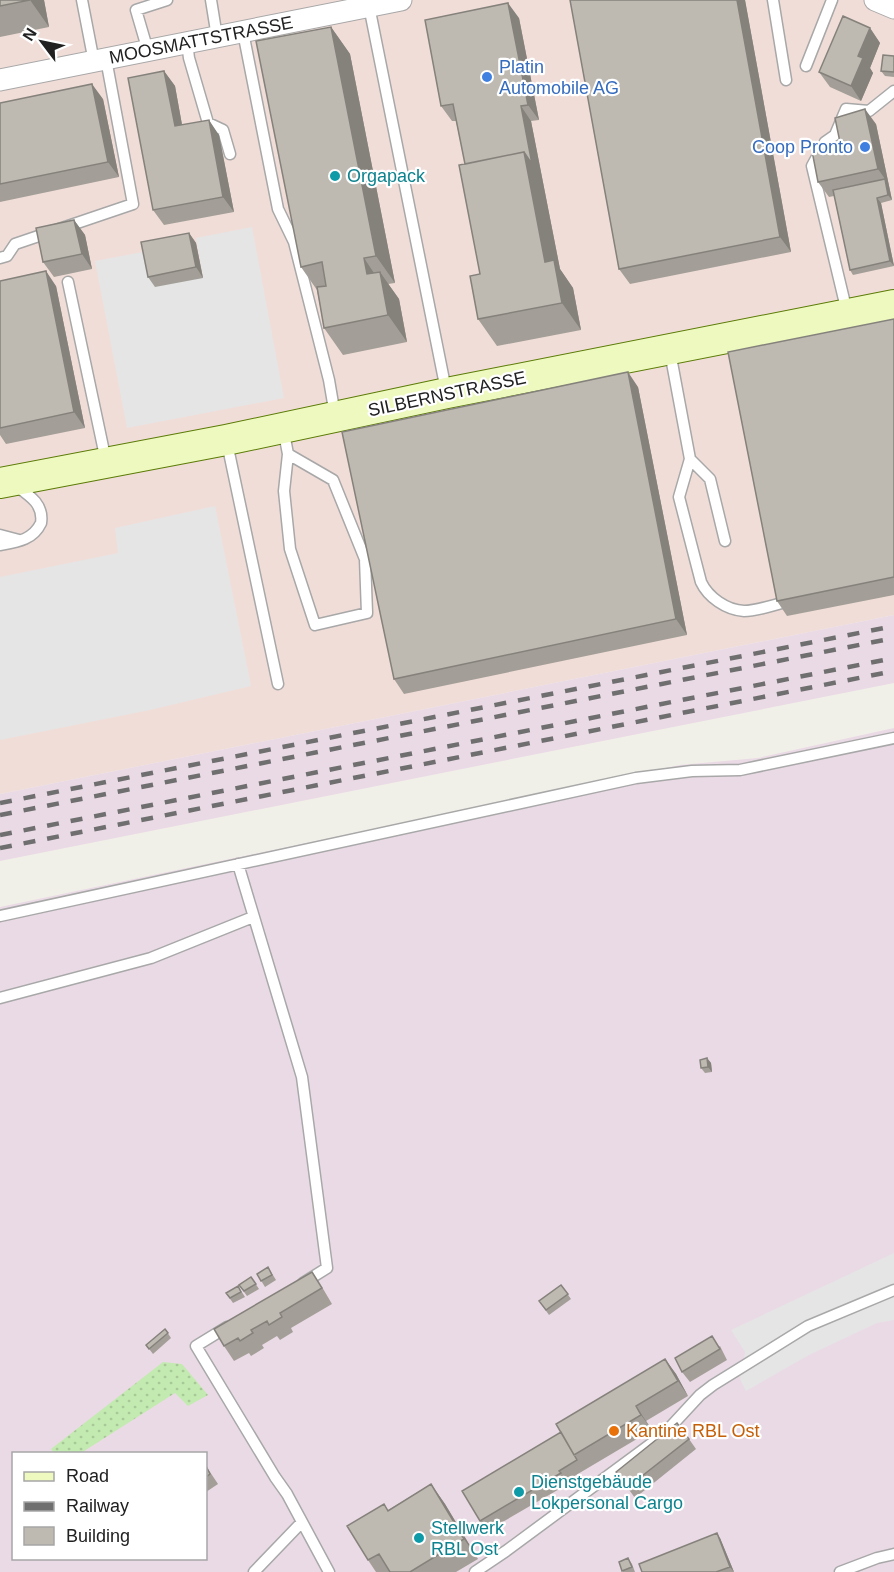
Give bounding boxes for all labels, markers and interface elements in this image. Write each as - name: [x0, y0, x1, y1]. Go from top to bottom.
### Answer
- north arrow: [12, 12, 72, 72]
- street label: MOOSMATTSTRASSE: [107, 12, 295, 68]
- text: N: [19, 25, 40, 44]
- place label: Platin Automobile AG: [499, 57, 619, 98]
- marker: Platin Automobile AG: [480, 70, 494, 84]
- place label: Coop Pronto: [752, 137, 853, 157]
- marker: Coop Pronto: [858, 140, 872, 154]
- place label: Orgapack: [347, 166, 426, 186]
- marker: Orgapack: [328, 169, 342, 183]
- street label: SILBERNSTRASSE: [366, 367, 528, 421]
- place label: Kantine RBL Ost: [626, 1421, 759, 1441]
- marker: Kantine RBL Ost: [607, 1424, 621, 1438]
- legend: [12, 1452, 207, 1560]
- text: Road: [66, 1466, 109, 1486]
- place label: Dienstgebäude Lokpersonal Cargo: [531, 1472, 683, 1513]
- marker: Dienstgebäude Lokpersonal Cargo: [512, 1485, 526, 1499]
- text: Railway: [66, 1496, 129, 1516]
- place label: Stellwerk RBL Ost: [431, 1518, 505, 1559]
- text: Building: [66, 1526, 130, 1546]
- marker: Stellwerk RBL Ost: [412, 1531, 426, 1545]

